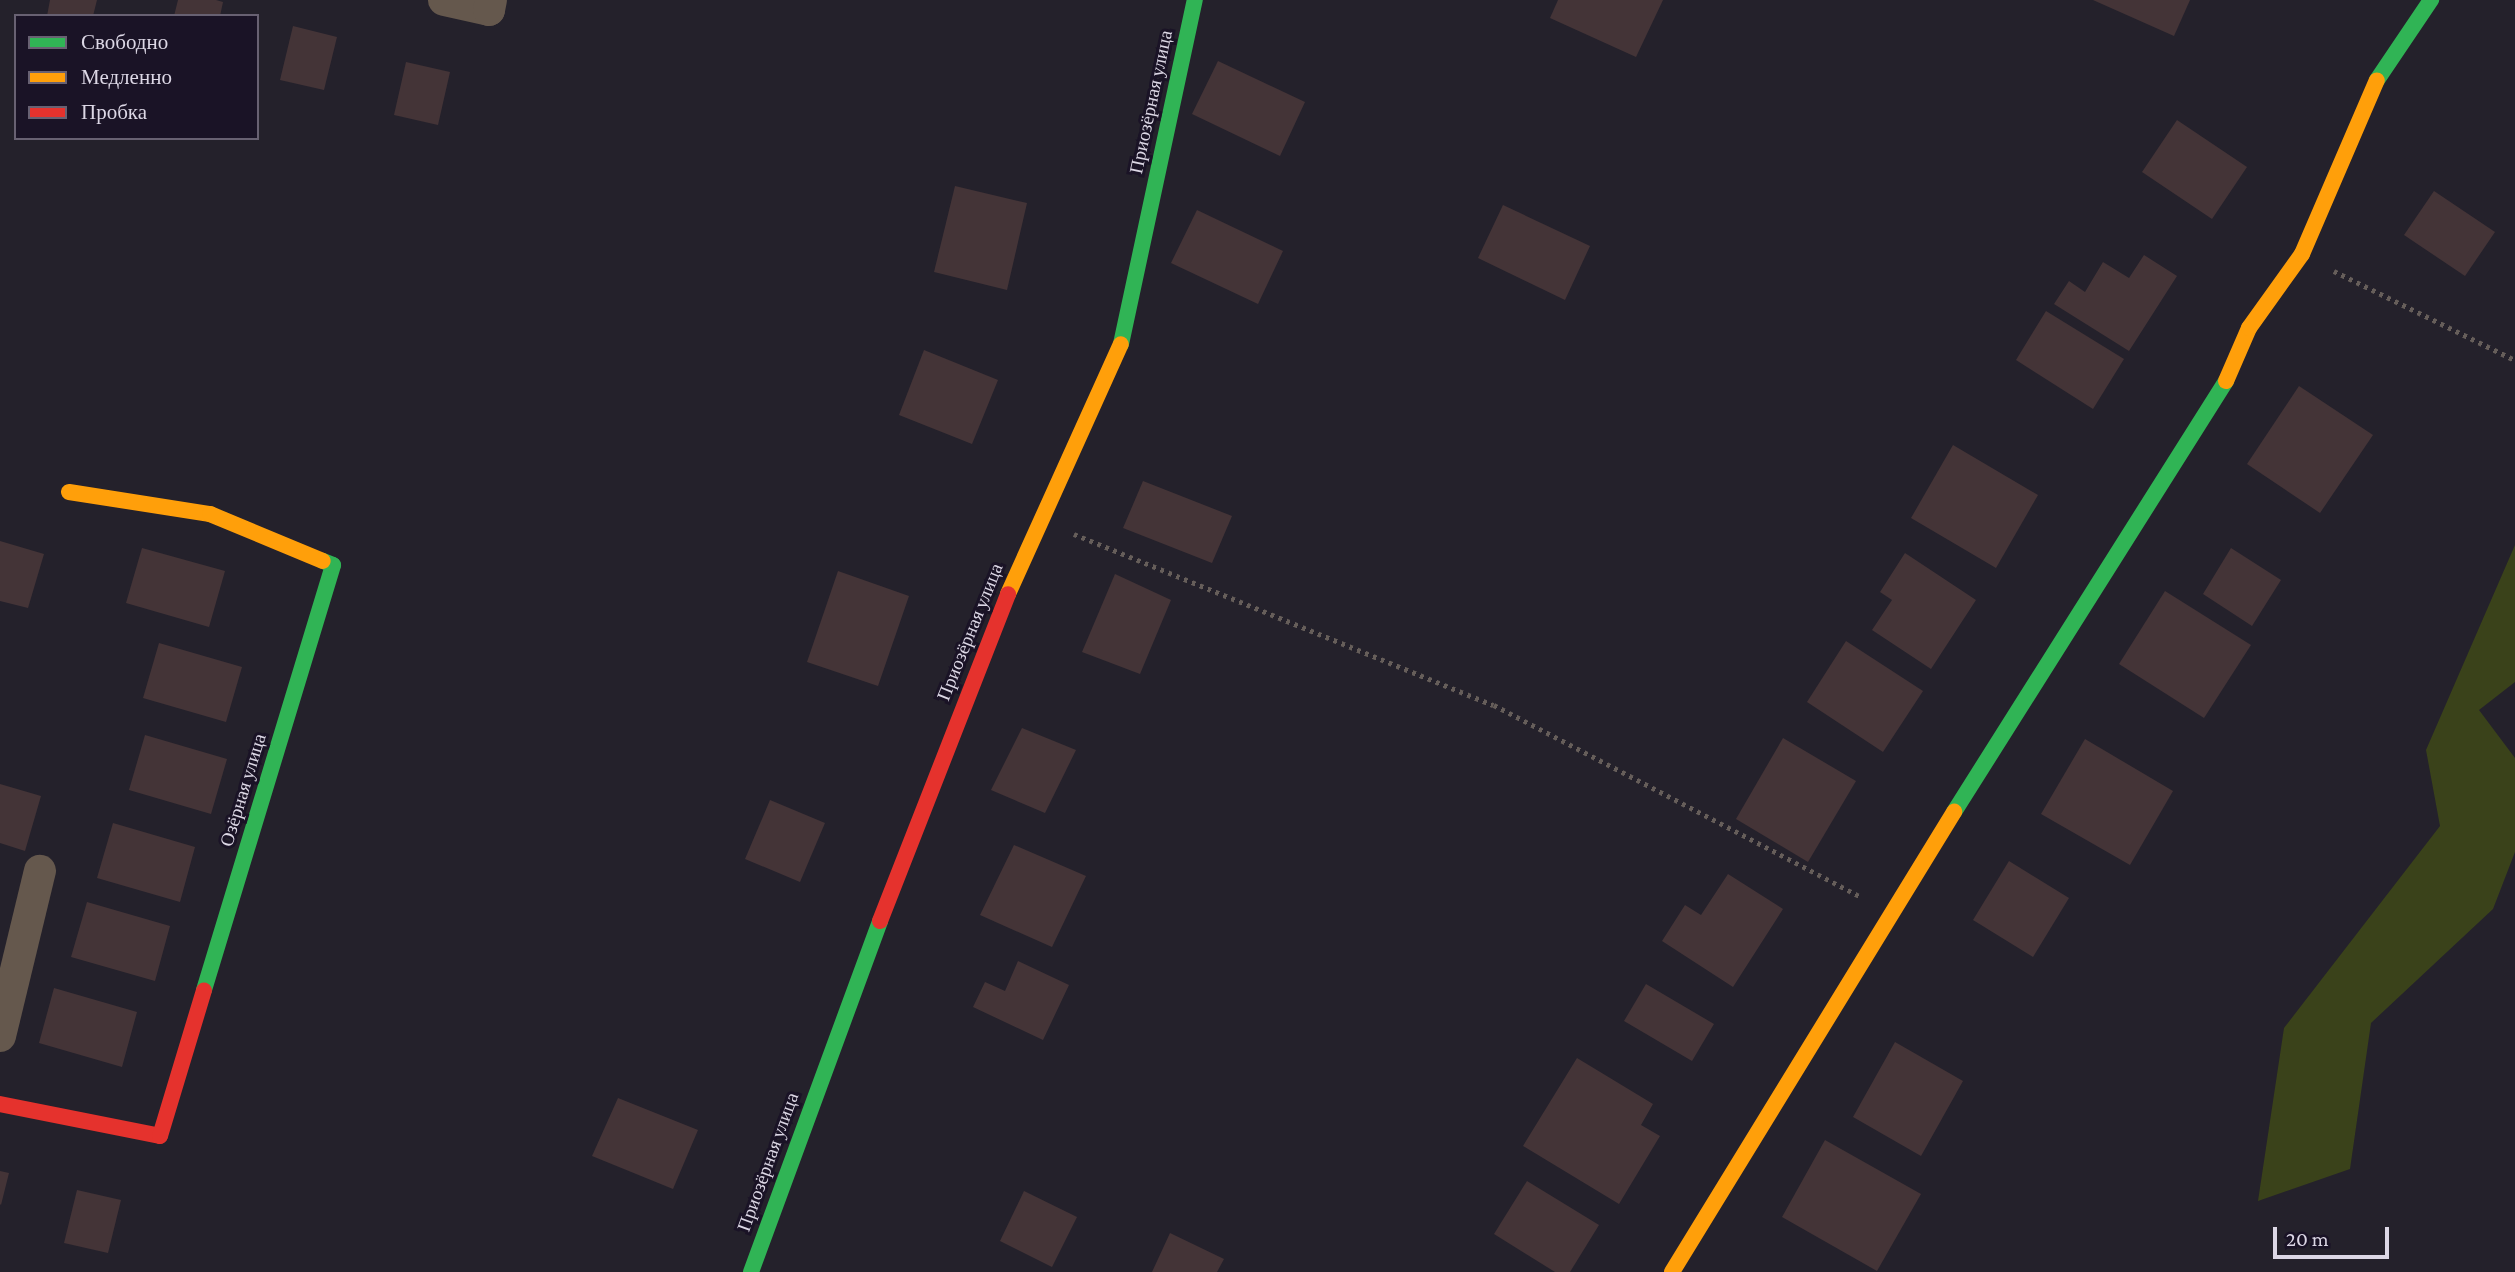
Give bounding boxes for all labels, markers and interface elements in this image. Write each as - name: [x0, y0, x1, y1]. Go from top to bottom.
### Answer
- legend: [14, 14, 259, 140]
- street label: Приозёрная улица: [1125, 28, 1177, 176]
- text: Свободно: [81, 30, 168, 54]
- text: Медленно: [81, 65, 172, 89]
- text: Пробка: [81, 100, 147, 124]
- street label: Приозёрная улица: [932, 560, 1008, 704]
- street label: Озёрная улица: [215, 731, 271, 849]
- street label: Приозёрная улица: [732, 1089, 804, 1235]
- scale bar: [2277, 1212, 2392, 1256]
- text: 20 m: [2286, 1227, 2329, 1251]

